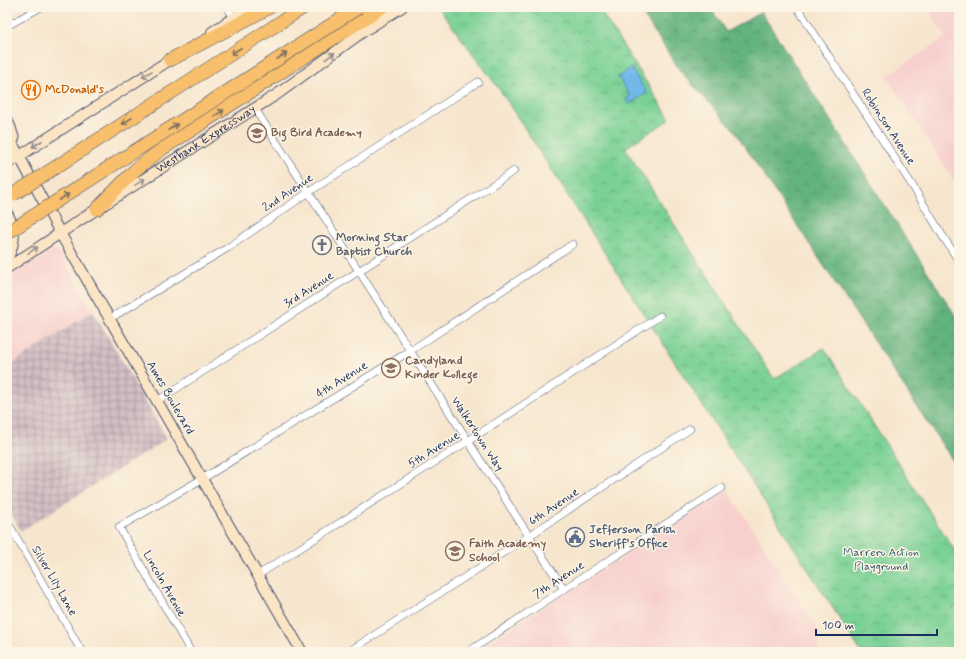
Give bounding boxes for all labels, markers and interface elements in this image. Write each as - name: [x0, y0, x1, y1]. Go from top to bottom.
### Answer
- one-way arrow: [231, 47, 242, 55]
- one-way arrow: [276, 52, 288, 60]
- one-way arrow: [324, 52, 335, 60]
- one-way arrow: [141, 71, 153, 79]
- restaurant icon: McDonald's: [20, 79, 42, 101]
- place label: McDonald's: [45, 82, 105, 98]
- street label: Robinson Avenue: [857, 86, 919, 168]
- street label: Westbank Expressway: [153, 102, 259, 177]
- one-way arrow: [213, 109, 224, 117]
- one-way arrow: [121, 118, 133, 126]
- one-way arrow: [167, 122, 179, 130]
- school or university icon: Big Bird Academy: [246, 122, 268, 144]
- place label: Big Bird Academy: [271, 125, 362, 142]
- one-way arrow: [31, 141, 43, 149]
- street label: 2nd Avenue: [259, 170, 317, 216]
- one-way arrow: [134, 177, 146, 185]
- one-way arrow: [58, 193, 69, 201]
- place label: Morning Star Baptist Church: [336, 230, 412, 260]
- church icon: Morning Star Baptist Church: [311, 234, 333, 256]
- one-way arrow: [27, 246, 38, 254]
- street label: 3rd Avenue: [281, 268, 337, 312]
- place label: Candyland Kinder Kollege: [405, 353, 479, 384]
- school or university icon: Candyland Kinder Kollege: [380, 357, 402, 379]
- street label: Ames Boulevard: [142, 358, 198, 438]
- street label: 4th Avenue: [313, 358, 371, 402]
- street label: Walkertown Way: [447, 394, 507, 474]
- street label: 5th Avenue: [405, 428, 463, 472]
- street label: 6th Avenue: [526, 484, 582, 530]
- place label: Jefferson Parish Sheriff's Office: [589, 522, 676, 552]
- public building icon: Jefferson Parish Sheriff's Office: [564, 526, 586, 548]
- place label: Faith Academy School: [469, 536, 546, 566]
- school or university icon: Faith Academy School: [444, 540, 466, 562]
- street label: Silver Lily Lane: [27, 543, 81, 619]
- park label: Marrero Action Playground: [843, 545, 919, 575]
- street label: Lincoln Avenue: [139, 548, 190, 620]
- street label: 7th Avenue: [530, 557, 588, 603]
- scale bar: [816, 611, 937, 637]
- text: 100 m: [822, 618, 854, 634]

